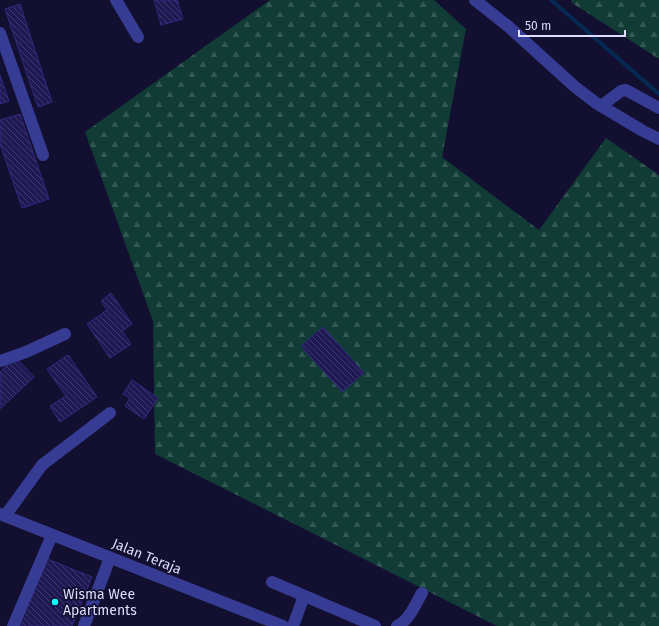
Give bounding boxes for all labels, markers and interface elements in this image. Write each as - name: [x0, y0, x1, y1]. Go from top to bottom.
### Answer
- scale bar: [519, 12, 625, 38]
- text: 50 m: [525, 19, 551, 33]
- street label: Jalan Teraja: [110, 535, 184, 578]
- place label: Wisma Wee Apartments: [63, 586, 137, 619]
- marker: Wisma Wee Apartments: [50, 597, 60, 607]

